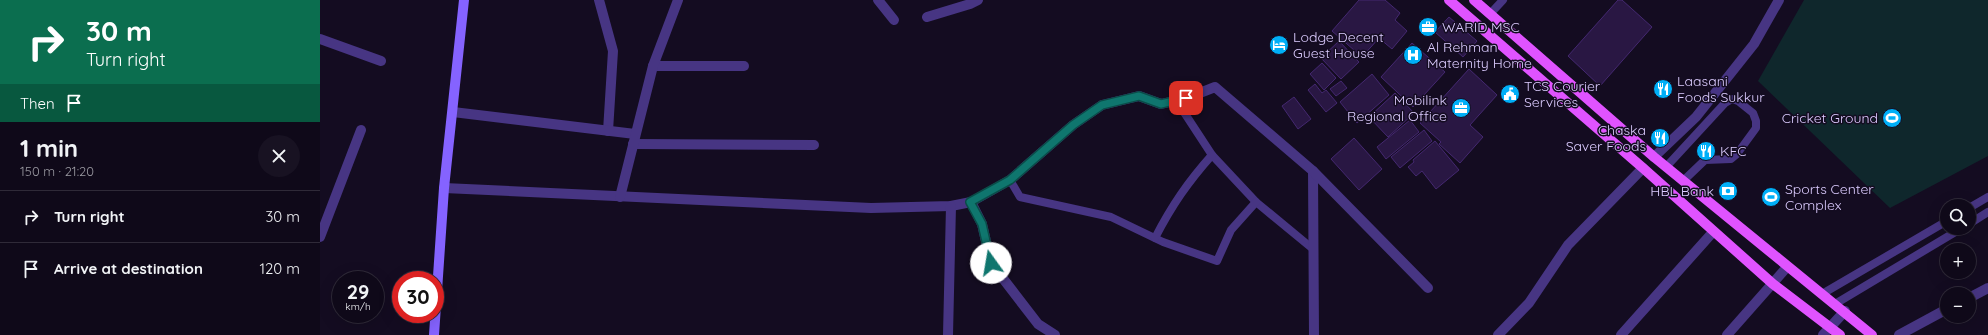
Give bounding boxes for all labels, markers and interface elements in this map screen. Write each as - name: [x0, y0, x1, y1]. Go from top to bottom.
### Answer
- text: 30 m: [86, 13, 152, 48]
- icon: right: [20, 16, 72, 68]
- office icon: WARID MSC: [1417, 16, 1439, 38]
- place label: WARID MSC: [1442, 18, 1520, 36]
- place label: Lodge Decent Guest House: [1293, 28, 1384, 62]
- hotel icon: Lodge Decent Guest House: [1268, 34, 1290, 56]
- place label: Al Rehman Maternity Home: [1427, 38, 1532, 72]
- hospital icon: Al Rehman Maternity Home: [1402, 44, 1424, 66]
- text: Turn right: [86, 48, 166, 71]
- place label: Laasani Foods Sukkur: [1677, 72, 1765, 106]
- place label: TCS Courier Services: [1524, 77, 1601, 111]
- restaurant icon: Laasani Foods Sukkur: [1652, 78, 1674, 100]
- pin: [1169, 81, 1203, 115]
- public building icon: TCS Courier Services: [1499, 83, 1521, 105]
- icon: arrive: [1175, 87, 1197, 109]
- place label: Mobilink Regional Office: [1347, 91, 1447, 125]
- icon: arrive: [63, 92, 85, 114]
- text: Then: [20, 94, 55, 113]
- office icon: Mobilink Regional Office: [1450, 97, 1472, 119]
- sports icon: Cricket Ground: [1881, 107, 1903, 129]
- place label: Cricket Ground: [1782, 109, 1878, 127]
- place label: Chaska Saver Foods: [1566, 121, 1646, 155]
- restaurant icon: Chaska Saver Foods: [1649, 127, 1671, 149]
- text: 1 min: [20, 133, 78, 163]
- button: close: [258, 135, 300, 177]
- restaurant icon: KFC: [1695, 140, 1717, 162]
- place label: KFC: [1720, 142, 1746, 160]
- text: 150 m · 21:20: [20, 163, 94, 179]
- bank icon: HBL Bank: [1717, 180, 1739, 202]
- place label: Sports Center Complex: [1785, 180, 1874, 214]
- place label: HBL Bank: [1650, 182, 1714, 200]
- sports icon: Sports Center Complex: [1760, 186, 1782, 208]
- map controls: [1940, 199, 1976, 323]
- button: search: [1940, 199, 1976, 235]
- icon: right: [20, 206, 42, 228]
- text: Turn right: [54, 207, 125, 226]
- text: 30 m: [265, 207, 300, 226]
- position arrow: [970, 242, 1012, 284]
- button: +: [1940, 243, 1976, 279]
- icon: arrive: [20, 258, 42, 280]
- text: Arrive at destination: [54, 259, 203, 278]
- text: 120 m: [259, 259, 300, 278]
- speed limit sign: 30: [392, 271, 444, 323]
- text: 29: [347, 279, 369, 304]
- button: −: [1940, 287, 1976, 323]
- text: km/h: [345, 300, 371, 313]

